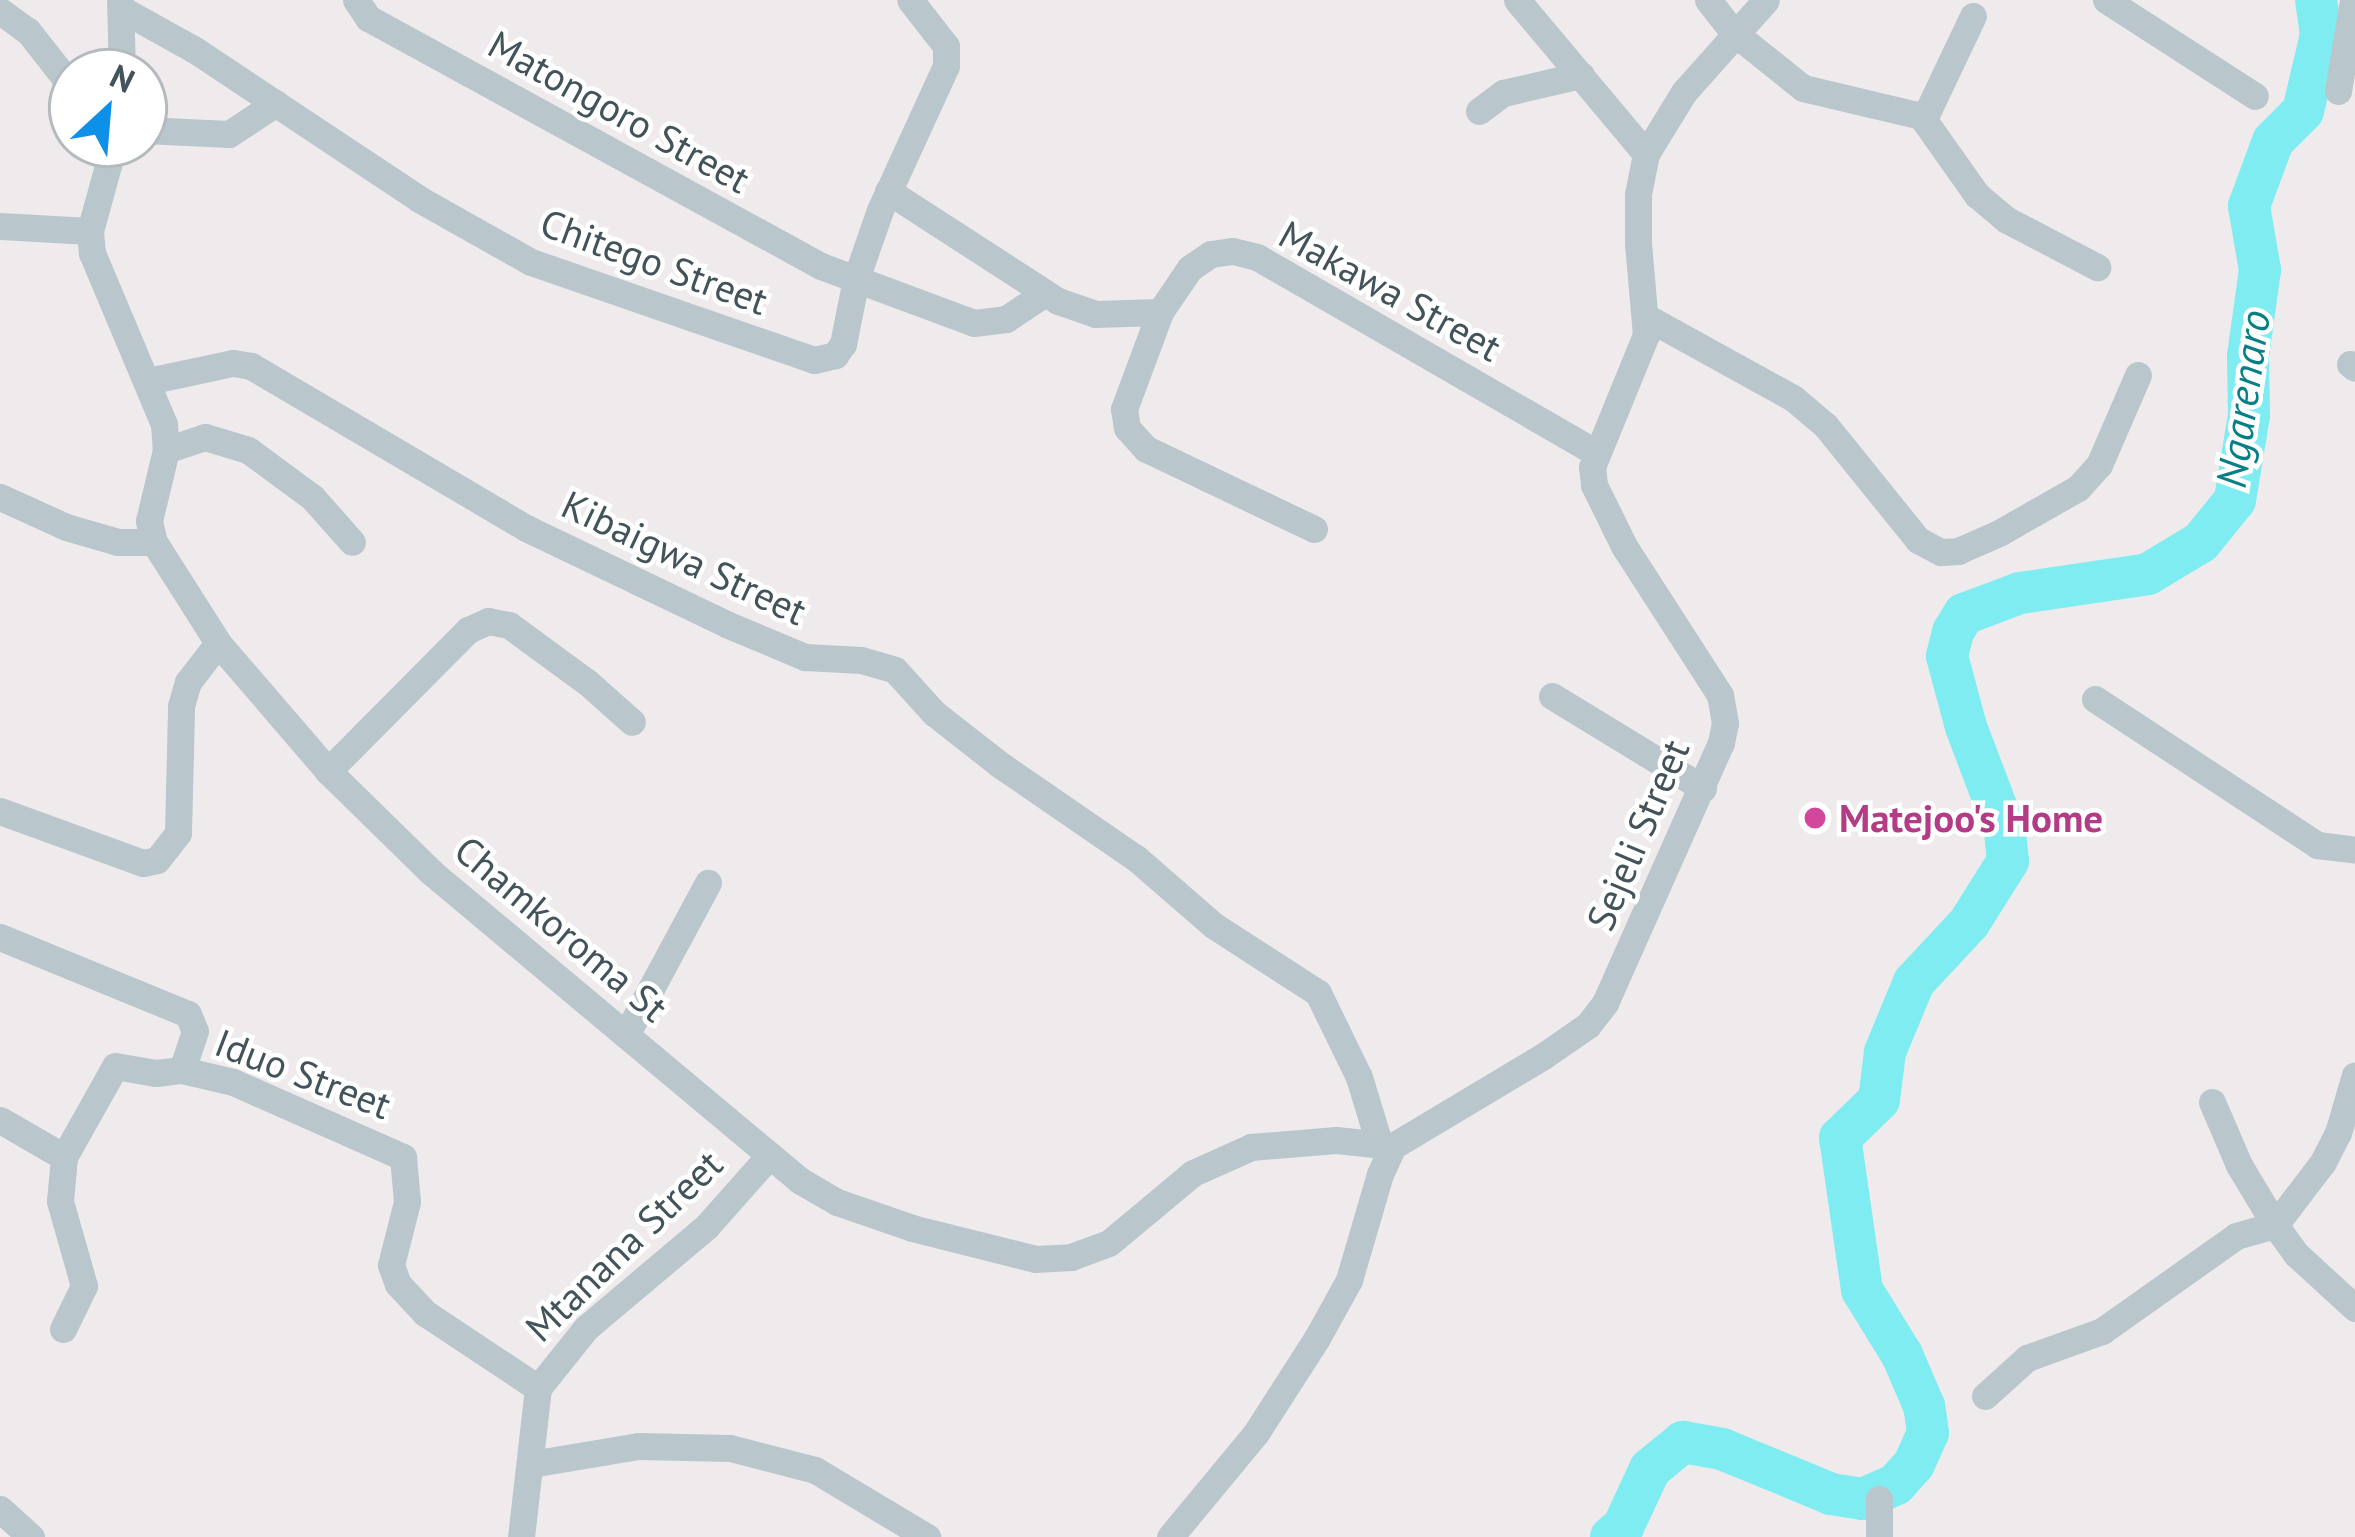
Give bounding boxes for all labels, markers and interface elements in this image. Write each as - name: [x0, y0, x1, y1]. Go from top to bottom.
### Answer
- street label: Matongoro Street: [480, 21, 758, 203]
- north arrow: [48, 48, 168, 168]
- text: N: [104, 54, 142, 102]
- street label: Chitego Street: [534, 199, 774, 325]
- street label: Makawa Street: [1271, 211, 1509, 371]
- water label: Ngarenaro: [2206, 307, 2280, 491]
- street label: Kibaigwa Street: [554, 481, 814, 635]
- street label: Sejeli Street: [1577, 733, 1699, 937]
- place label: Matejoo's Home: [1839, 795, 2103, 841]
- marker: Matejoo's Home: [1802, 805, 1828, 831]
- street label: Chamkoroma St: [445, 826, 677, 1032]
- street label: Iduo Street: [209, 1019, 397, 1129]
- street label: Mtanana Street: [516, 1141, 732, 1351]

